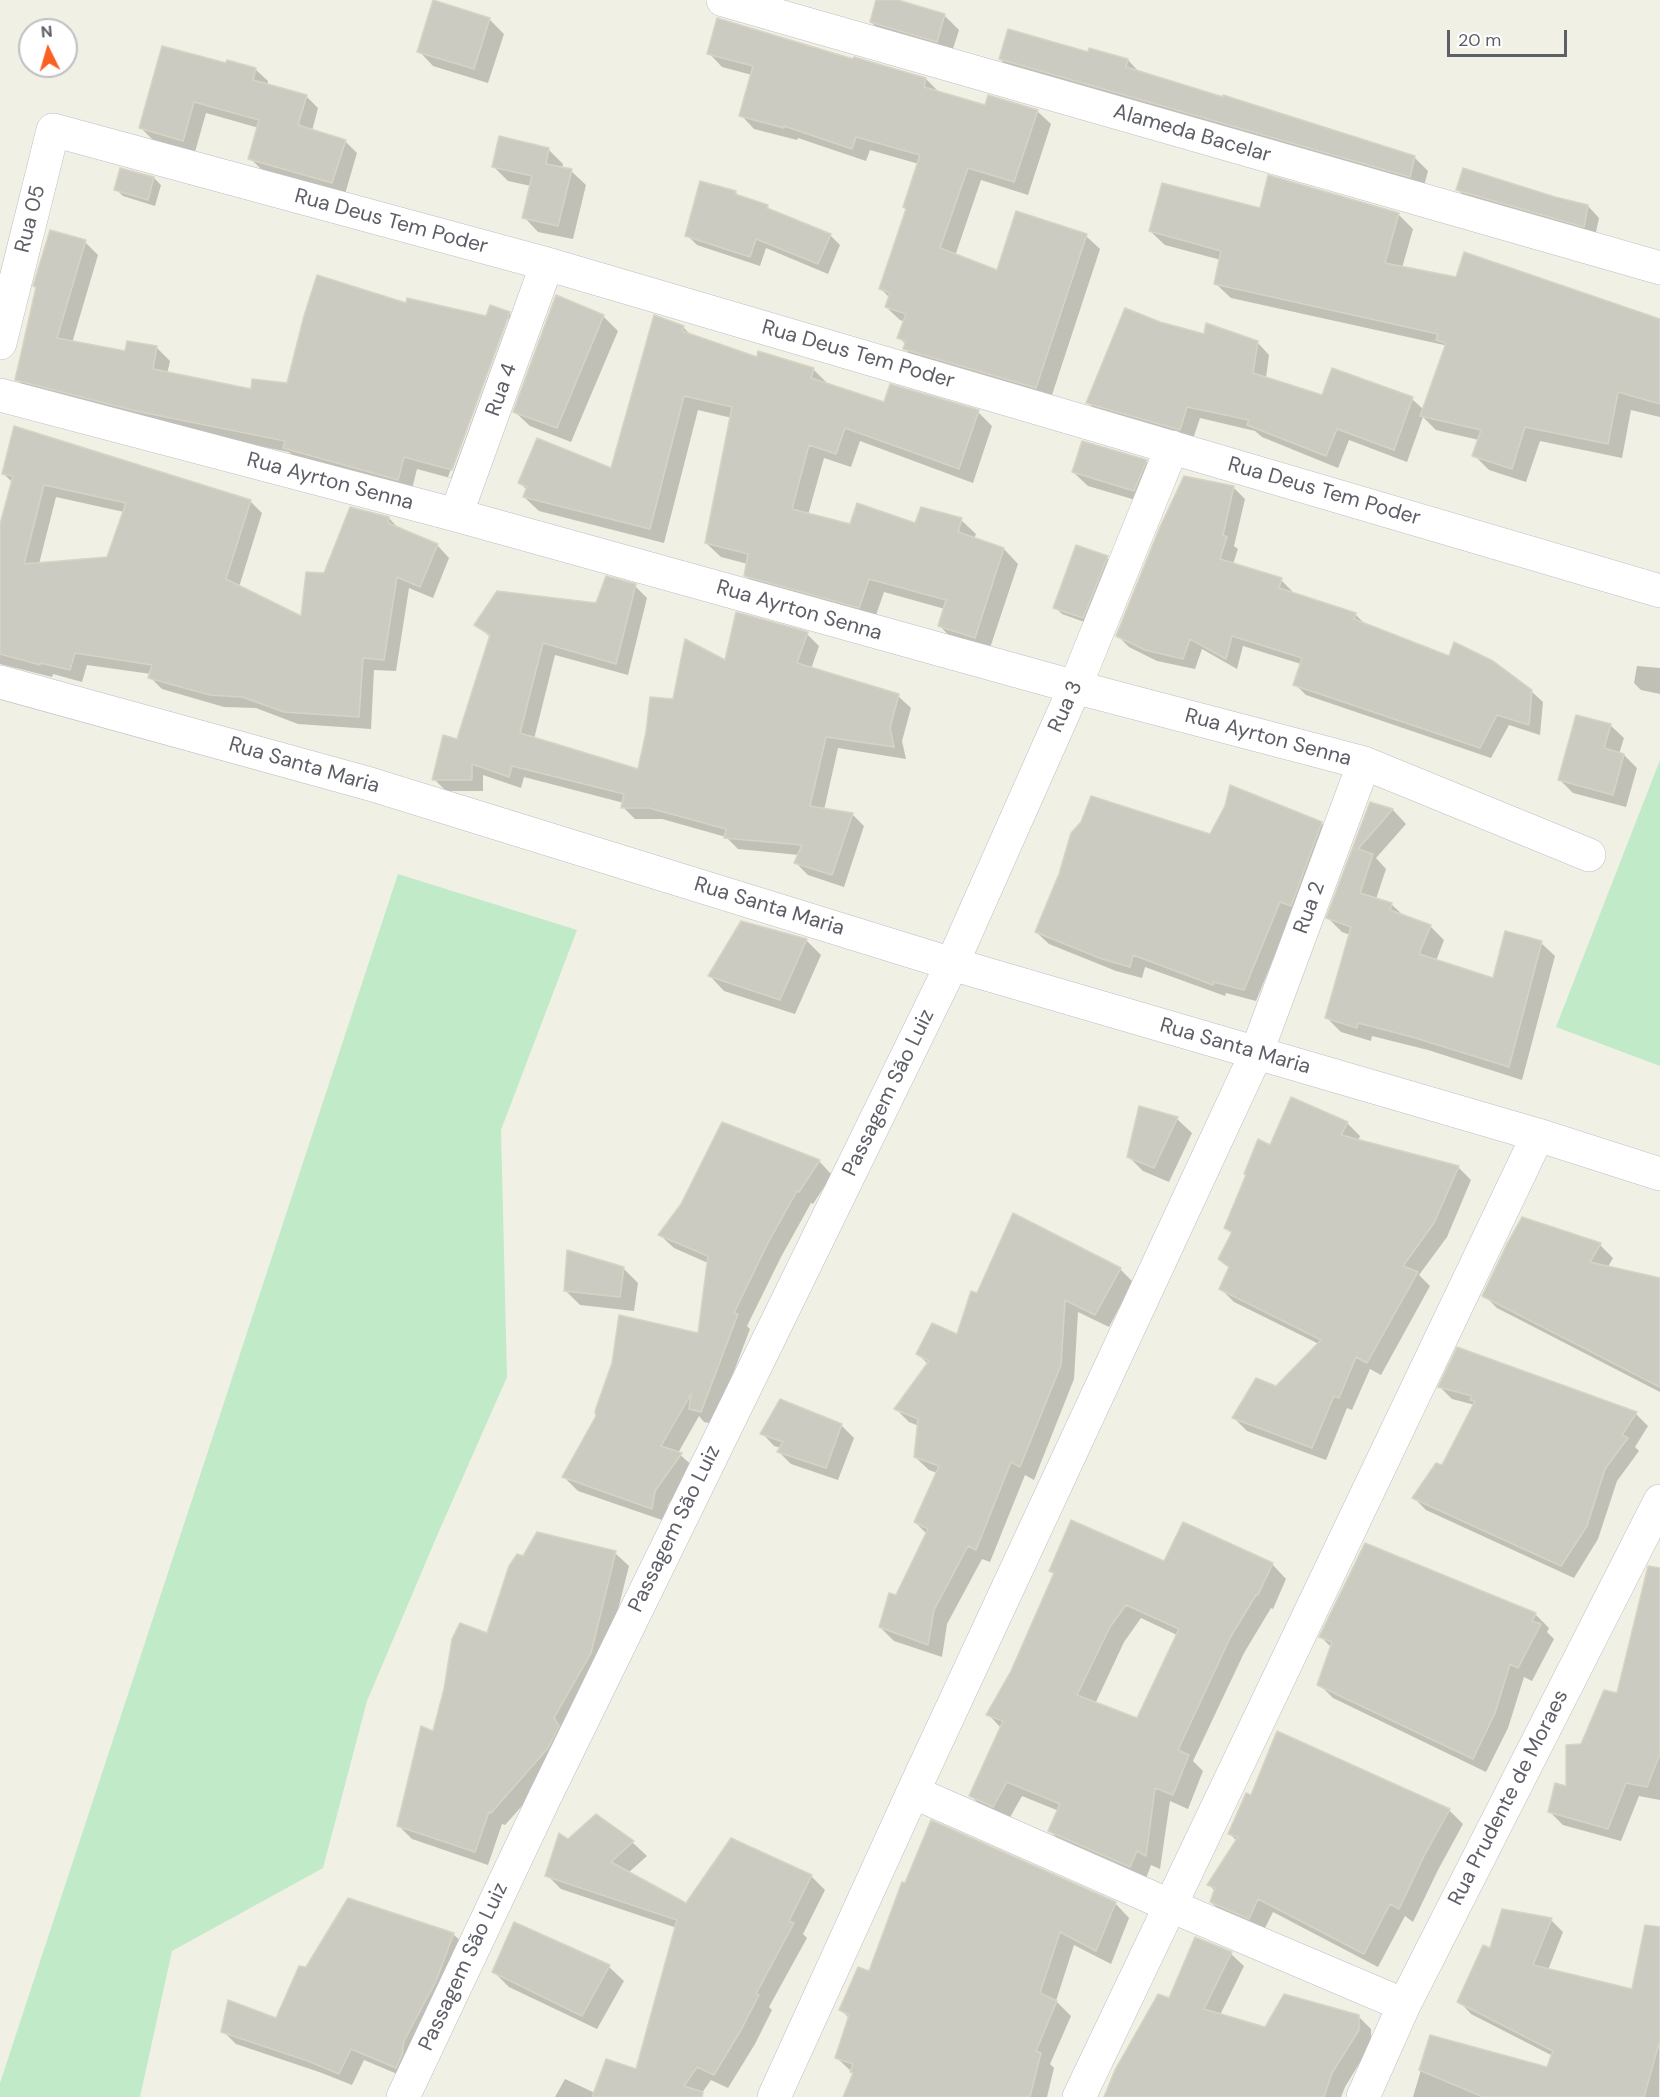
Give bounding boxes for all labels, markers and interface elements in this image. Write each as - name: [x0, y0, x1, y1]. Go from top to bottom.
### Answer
- north arrow: [18, 18, 78, 78]
- scale bar: [1450, 18, 1570, 56]
- text: N: [40, 21, 53, 43]
- text: 20 m: [1458, 28, 1501, 52]
- street label: Alameda Bacelar: [1110, 99, 1274, 169]
- street label: Rua 05: [10, 183, 52, 255]
- street label: Rua Deus Tem Poder: [292, 184, 490, 260]
- street label: Rua Deus Tem Poder: [759, 315, 957, 395]
- street label: Rua 4: [481, 360, 523, 420]
- street label: Rua Ayrton Senna: [244, 448, 416, 516]
- street label: Rua Deus Tem Poder: [1225, 452, 1423, 532]
- street label: Rua Ayrton Senna: [713, 575, 885, 647]
- street label: Rua 3: [1044, 677, 1088, 737]
- street label: Rua Ayrton Senna: [1182, 704, 1354, 772]
- street label: Rua Santa Maria: [226, 732, 382, 800]
- street label: Rua Santa Maria: [691, 872, 847, 942]
- street label: Rua 2: [1289, 879, 1331, 937]
- street label: Passagem São Luiz: [838, 1005, 940, 1181]
- street label: Rua Santa Maria: [1157, 1013, 1313, 1081]
- street label: Passagem São Luiz: [624, 1441, 726, 1617]
- street label: Rua Prudente de Moraes: [1444, 1686, 1574, 1910]
- street label: Passagem São Luiz: [414, 1879, 514, 2055]

